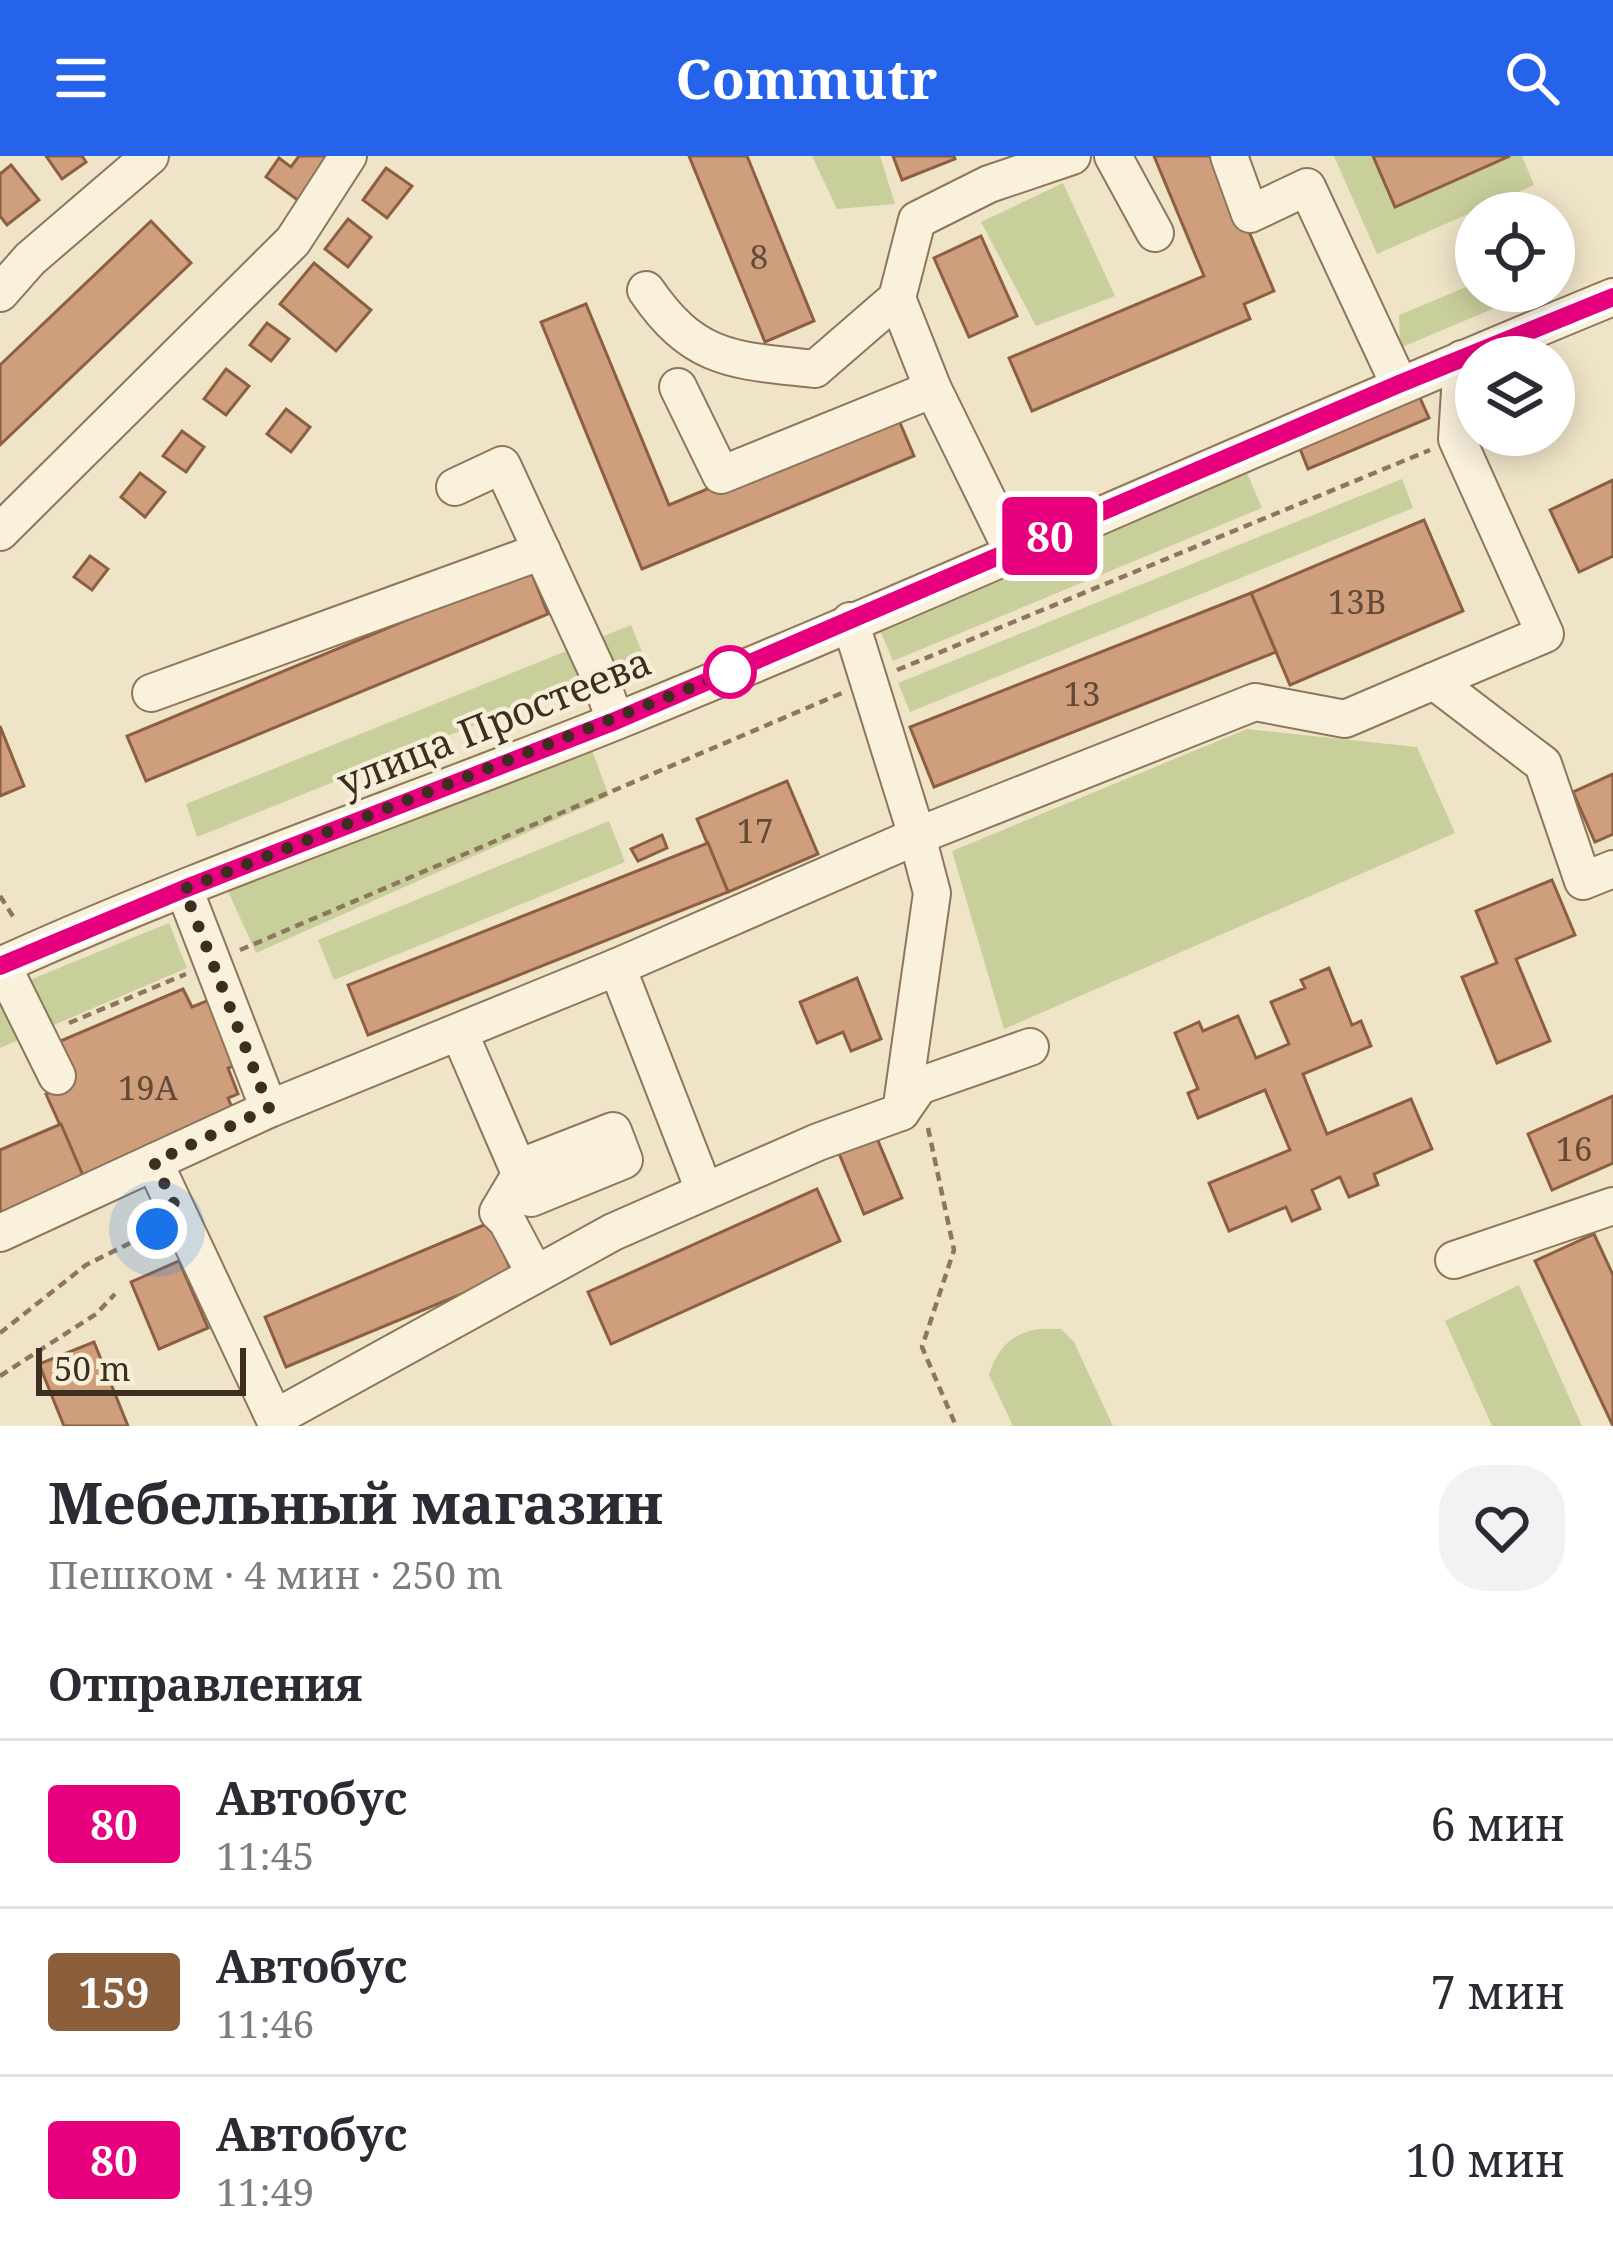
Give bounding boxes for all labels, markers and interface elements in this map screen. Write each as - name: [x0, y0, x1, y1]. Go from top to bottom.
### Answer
- text: Commutr: [676, 41, 937, 115]
- icon: menu: [48, 45, 114, 111]
- icon: search: [1499, 45, 1565, 111]
- map controls: [1455, 192, 1575, 456]
- button: locate: [1455, 192, 1575, 312]
- house number: 8: [750, 234, 768, 279]
- button: layers: [1455, 336, 1575, 456]
- line badge: 80: [996, 497, 1104, 575]
- text: 80: [1026, 507, 1074, 564]
- house number: 13В: [1328, 579, 1386, 624]
- street label: улица Простеева: [329, 633, 658, 808]
- unlabelled marker: [705, 647, 755, 697]
- house number: 13: [1064, 671, 1100, 716]
- house number: 17: [737, 808, 773, 853]
- house number: 19А: [118, 1065, 179, 1110]
- house number: 16: [1556, 1126, 1592, 1171]
- your location: [127, 1199, 187, 1259]
- scale bar: [36, 1342, 246, 1395]
- text: 50 m: [54, 1346, 131, 1391]
- text: Мебельный магазин: [48, 1463, 663, 1541]
- button: heart: [1439, 1465, 1565, 1591]
- text: Пешком · 4 мин · 250 m: [48, 1547, 503, 1600]
- text: Отправления: [48, 1653, 362, 1714]
- text: Автобус: [216, 1767, 407, 1828]
- text: 6 мин: [1430, 1793, 1565, 1854]
- text: 80: [90, 1795, 138, 1852]
- text: 11:45: [216, 1828, 314, 1881]
- text: Автобус: [216, 1935, 407, 1996]
- text: 7 мин: [1430, 1961, 1565, 2022]
- text: 159: [78, 1963, 150, 2020]
- text: 11:46: [216, 1996, 314, 2049]
- text: Автобус: [216, 2103, 407, 2164]
- text: 10 мин: [1405, 2129, 1565, 2190]
- text: 80: [90, 2131, 138, 2188]
- text: 11:49: [216, 2164, 314, 2217]

